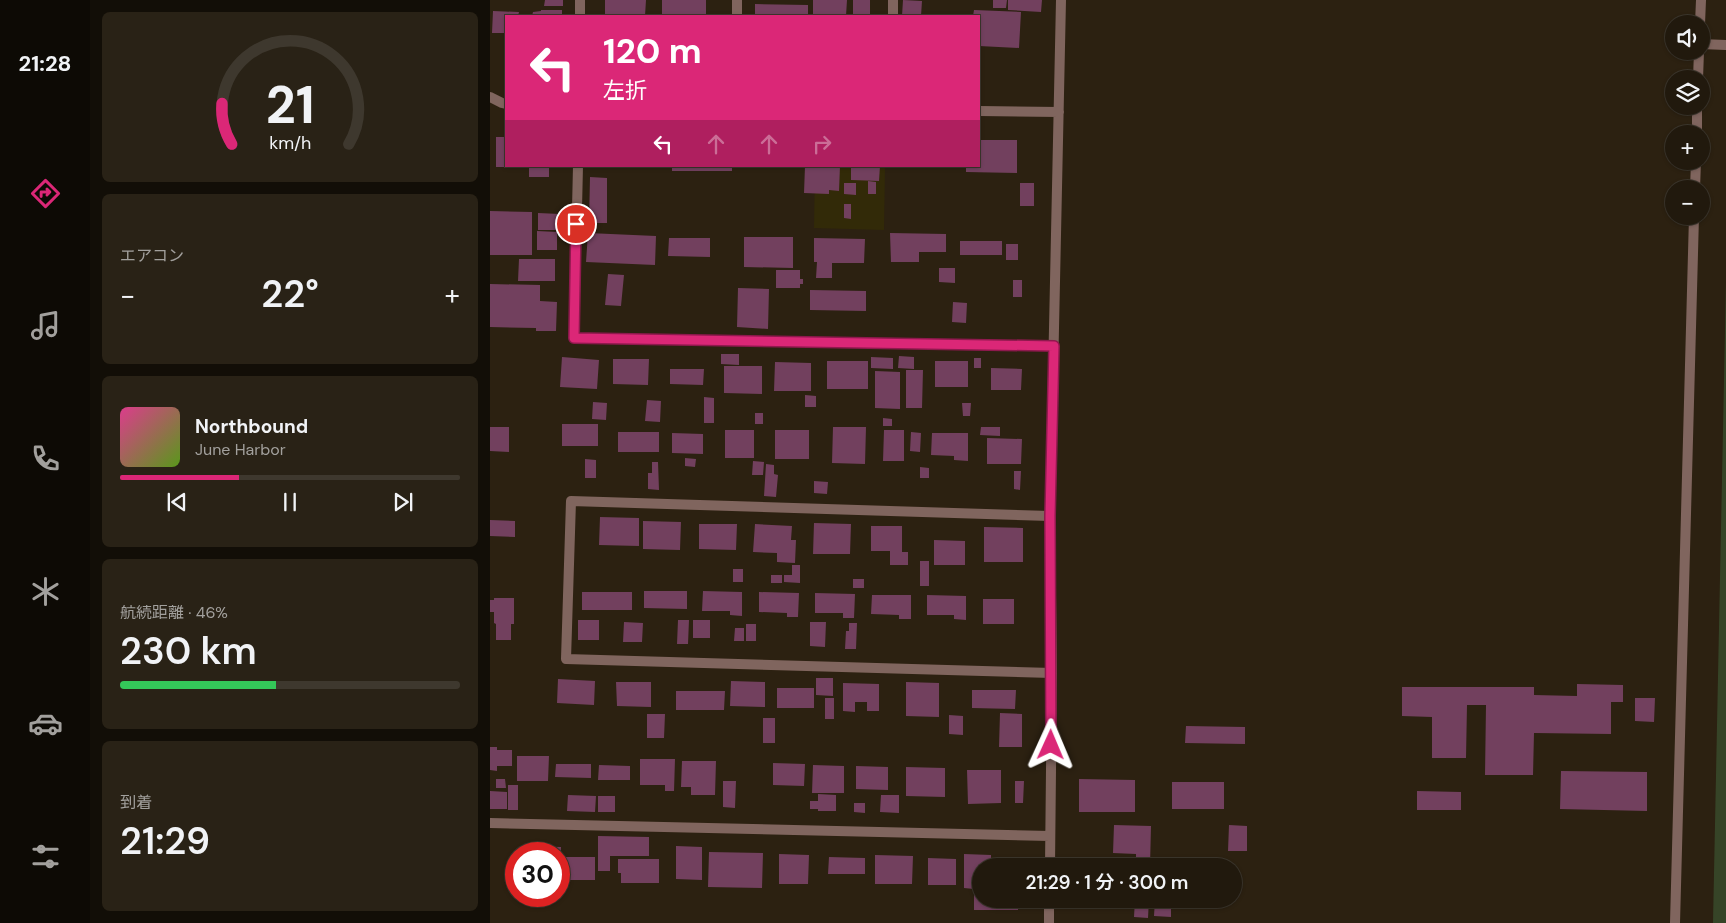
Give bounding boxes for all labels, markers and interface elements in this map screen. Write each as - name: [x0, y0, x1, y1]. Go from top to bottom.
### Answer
- map controls: [1665, 15, 1710, 225]
- button: sound: [1665, 15, 1710, 60]
- text: 120 m: [603, 28, 702, 74]
- icon: left: [520, 35, 585, 100]
- text: 21:28: [19, 49, 71, 78]
- button: layers: [1665, 70, 1710, 115]
- text: 21: [266, 71, 314, 139]
- text: 左折: [603, 76, 647, 105]
- button: +: [1665, 125, 1710, 170]
- icon: left: [649, 130, 677, 158]
- icon: ahead: [702, 130, 730, 158]
- icon: ahead: [755, 130, 783, 158]
- icon: right: [808, 130, 836, 158]
- text: km/h: [269, 131, 311, 155]
- icon: directions: [28, 176, 63, 211]
- button: −: [1665, 180, 1710, 225]
- pin: [555, 203, 597, 245]
- icon: arrive: [562, 210, 590, 238]
- text: エアコン: [120, 245, 184, 266]
- text: 22°: [261, 269, 319, 319]
- text: −: [120, 277, 135, 314]
- text: +: [445, 277, 460, 314]
- icon: music: [28, 308, 63, 343]
- text: Northbound: [195, 414, 308, 439]
- text: June Harbor: [195, 439, 286, 460]
- icon: phone: [28, 441, 63, 476]
- icon: previous: [163, 488, 191, 516]
- icon: pause: [276, 488, 304, 516]
- icon: next: [389, 488, 417, 516]
- icon: climate: [28, 574, 63, 609]
- text: 航続距離 · 46%: [120, 602, 228, 623]
- text: 230 km: [120, 626, 257, 676]
- icon: car: [28, 706, 63, 741]
- position arrow: [1024, 718, 1076, 770]
- text: 到着: [120, 792, 152, 813]
- text: 21:29: [120, 816, 210, 866]
- icon: filters: [28, 839, 63, 874]
- speed limit sign: 30: [505, 842, 570, 907]
- text: 21:29 · 1 分 · 300 m: [1026, 870, 1188, 895]

